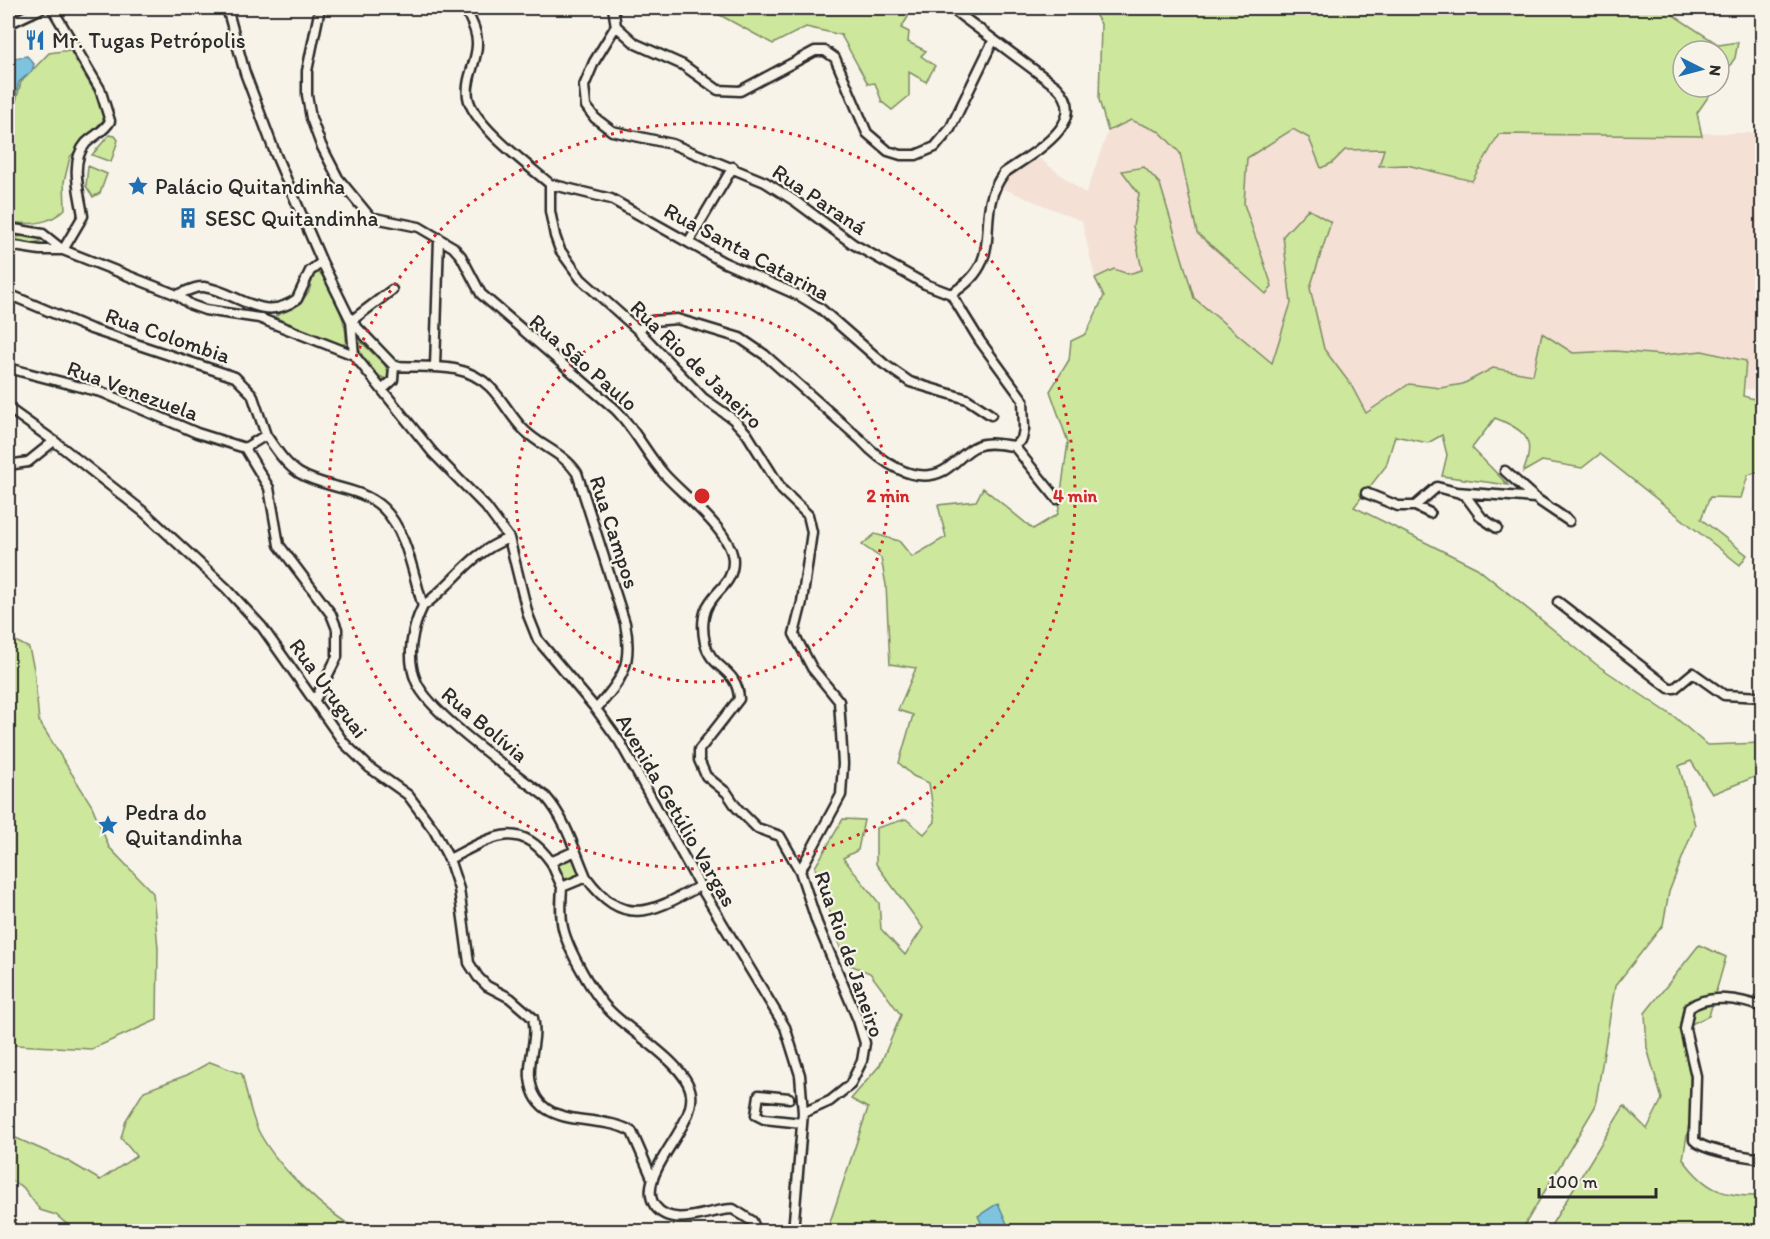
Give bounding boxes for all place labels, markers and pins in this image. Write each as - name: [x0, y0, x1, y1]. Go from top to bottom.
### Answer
- place label: Mr. Tugas Petrópolis: [52, 27, 246, 54]
- restaurant icon: Mr. Tugas Petrópolis: [23, 28, 47, 52]
- place label: Palácio Quitandinha: [155, 173, 345, 200]
- place icon: Palácio Quitandinha: [126, 174, 150, 198]
- place label: SESC Quitandinha: [205, 205, 378, 232]
- building icon: SESC Quitandinha: [176, 206, 200, 230]
- centre of rings: [692, 486, 712, 506]
- place label: Pedra do Quitandinha: [125, 799, 242, 851]
- place icon: Pedra do Quitandinha: [96, 813, 120, 837]

